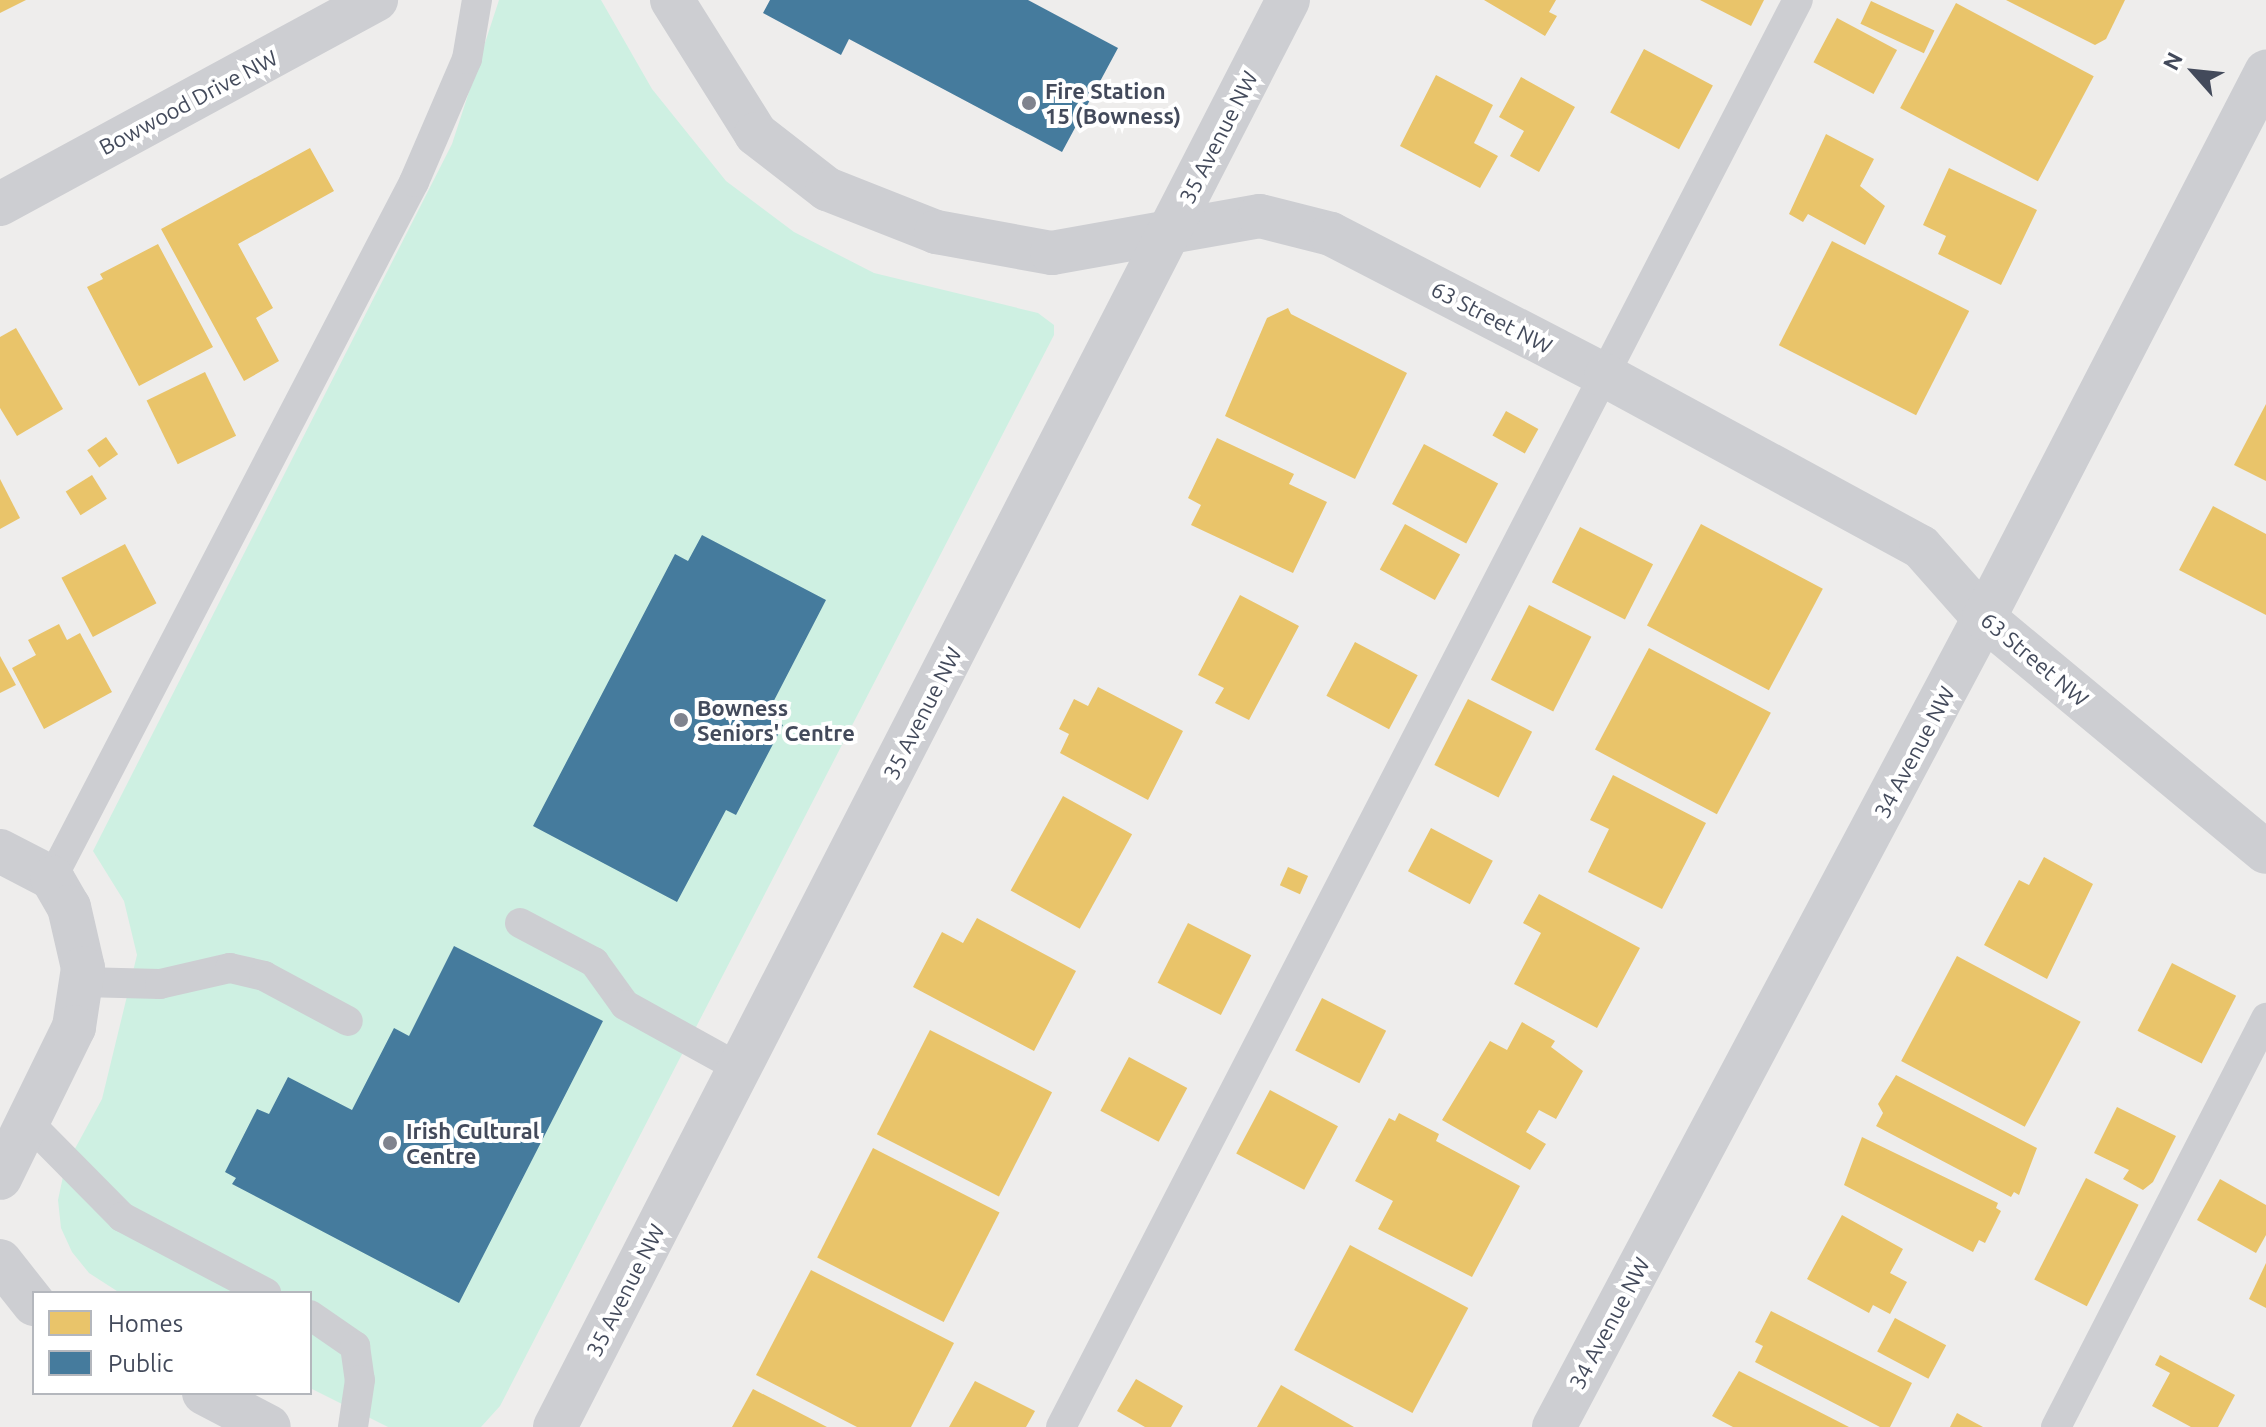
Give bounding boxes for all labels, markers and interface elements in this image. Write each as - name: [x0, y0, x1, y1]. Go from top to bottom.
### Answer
- north arrow: [2154, 32, 2234, 112]
- street label: Bowwood Drive NW: [94, 44, 282, 160]
- text: N: [2157, 48, 2187, 74]
- street label: 35 Avenue NW: [1173, 66, 1263, 208]
- place label: Fire Station 15 (Bowness): [1045, 77, 1181, 128]
- marker: Fire Station 15 (Bowness): [1020, 94, 1038, 112]
- street label: 63 Street NW: [1427, 275, 1557, 359]
- street label: 63 Street NW: [1976, 606, 2094, 712]
- street label: 35 Avenue NW: [877, 642, 967, 784]
- street label: 34 Avenue NW: [1868, 682, 1960, 822]
- place label: Bowness Seniors' Centre: [697, 694, 855, 746]
- marker: Bowness Seniors' Centre: [672, 711, 690, 729]
- place label: Irish Cultural Centre: [406, 1117, 539, 1168]
- marker: Irish Cultural Centre: [381, 1134, 399, 1152]
- street label: 35 Avenue NW: [580, 1219, 670, 1361]
- street label: 34 Avenue NW: [1563, 1253, 1655, 1393]
- legend: [32, 1291, 312, 1395]
- text: Homes: [108, 1310, 183, 1337]
- text: Public: [108, 1350, 173, 1377]

